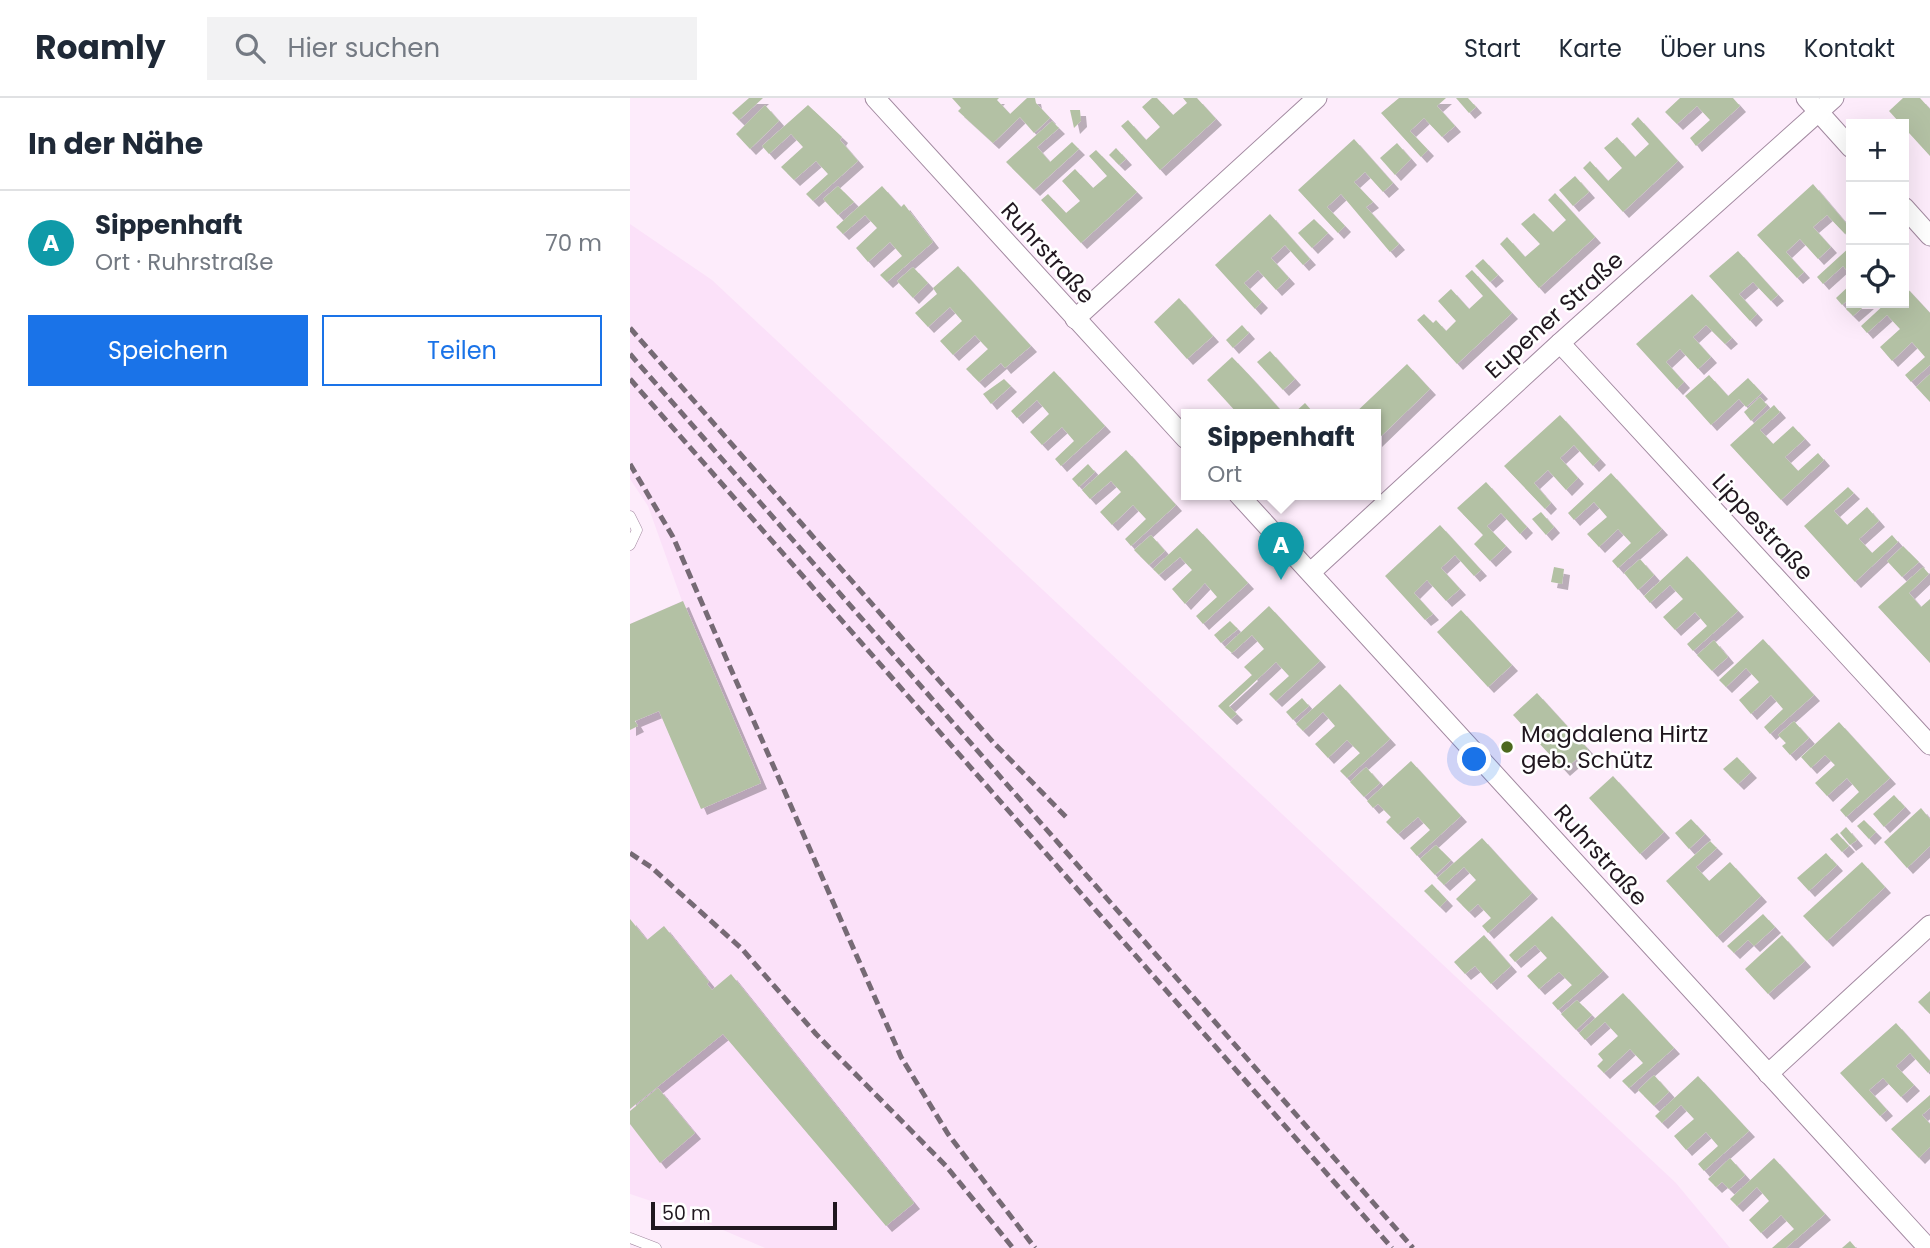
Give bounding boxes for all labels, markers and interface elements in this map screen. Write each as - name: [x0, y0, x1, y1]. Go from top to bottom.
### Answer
- search box: [207, 17, 697, 80]
- text: Roamly: [35, 24, 165, 71]
- icon: search: [231, 29, 269, 67]
- text: Hier suchen: [287, 30, 440, 66]
- text: Start: [1464, 32, 1521, 65]
- text: Karte: [1559, 32, 1622, 65]
- text: Über uns: [1660, 32, 1766, 65]
- text: Kontakt: [1804, 32, 1895, 65]
- map controls: [1846, 119, 1909, 308]
- button: +: [1846, 119, 1909, 182]
- text: In der Nähe: [28, 122, 203, 165]
- button: −: [1846, 182, 1909, 245]
- street label: Ruhrstraße: [994, 195, 1102, 311]
- text: Sippenhaft: [95, 207, 243, 243]
- text: A: [43, 227, 59, 259]
- text: 70 m: [545, 227, 602, 259]
- street label: Eupener Straße: [1478, 244, 1630, 386]
- button: locate: [1846, 245, 1909, 308]
- text: Ort · Ruhrstraße: [95, 246, 274, 278]
- button: Speichern: [28, 315, 308, 386]
- button: Teilen: [322, 315, 602, 386]
- popup: [1181, 409, 1381, 500]
- text: Sippenhaft: [1207, 419, 1355, 455]
- text: Ort: [1207, 458, 1242, 490]
- street label: Lippestraße: [1705, 467, 1821, 587]
- pin: A: [1258, 522, 1304, 580]
- place label: Magdalena Hirtz geb. Schütz: [1521, 718, 1708, 776]
- marker: Magdalena Hirtz geb. Schütz: [1499, 739, 1515, 755]
- your location: [1457, 742, 1491, 776]
- street label: Ruhrstraße: [1547, 797, 1655, 913]
- scale bar: [651, 1199, 836, 1231]
- text: 50 m: [662, 1200, 711, 1227]

